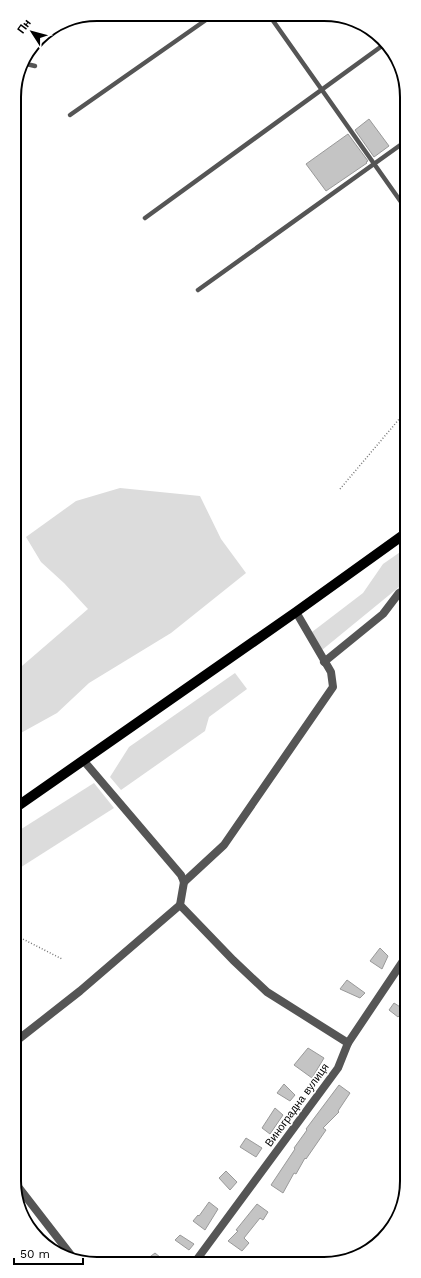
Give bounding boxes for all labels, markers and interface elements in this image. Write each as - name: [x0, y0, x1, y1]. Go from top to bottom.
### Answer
- north arrow: [12, 12, 52, 52]
- text: Пн: [15, 17, 34, 36]
- street label: Виноградна вулиця: [262, 1061, 332, 1149]
- scale bar: [14, 1240, 83, 1266]
- text: 50 m: [20, 1247, 50, 1261]

